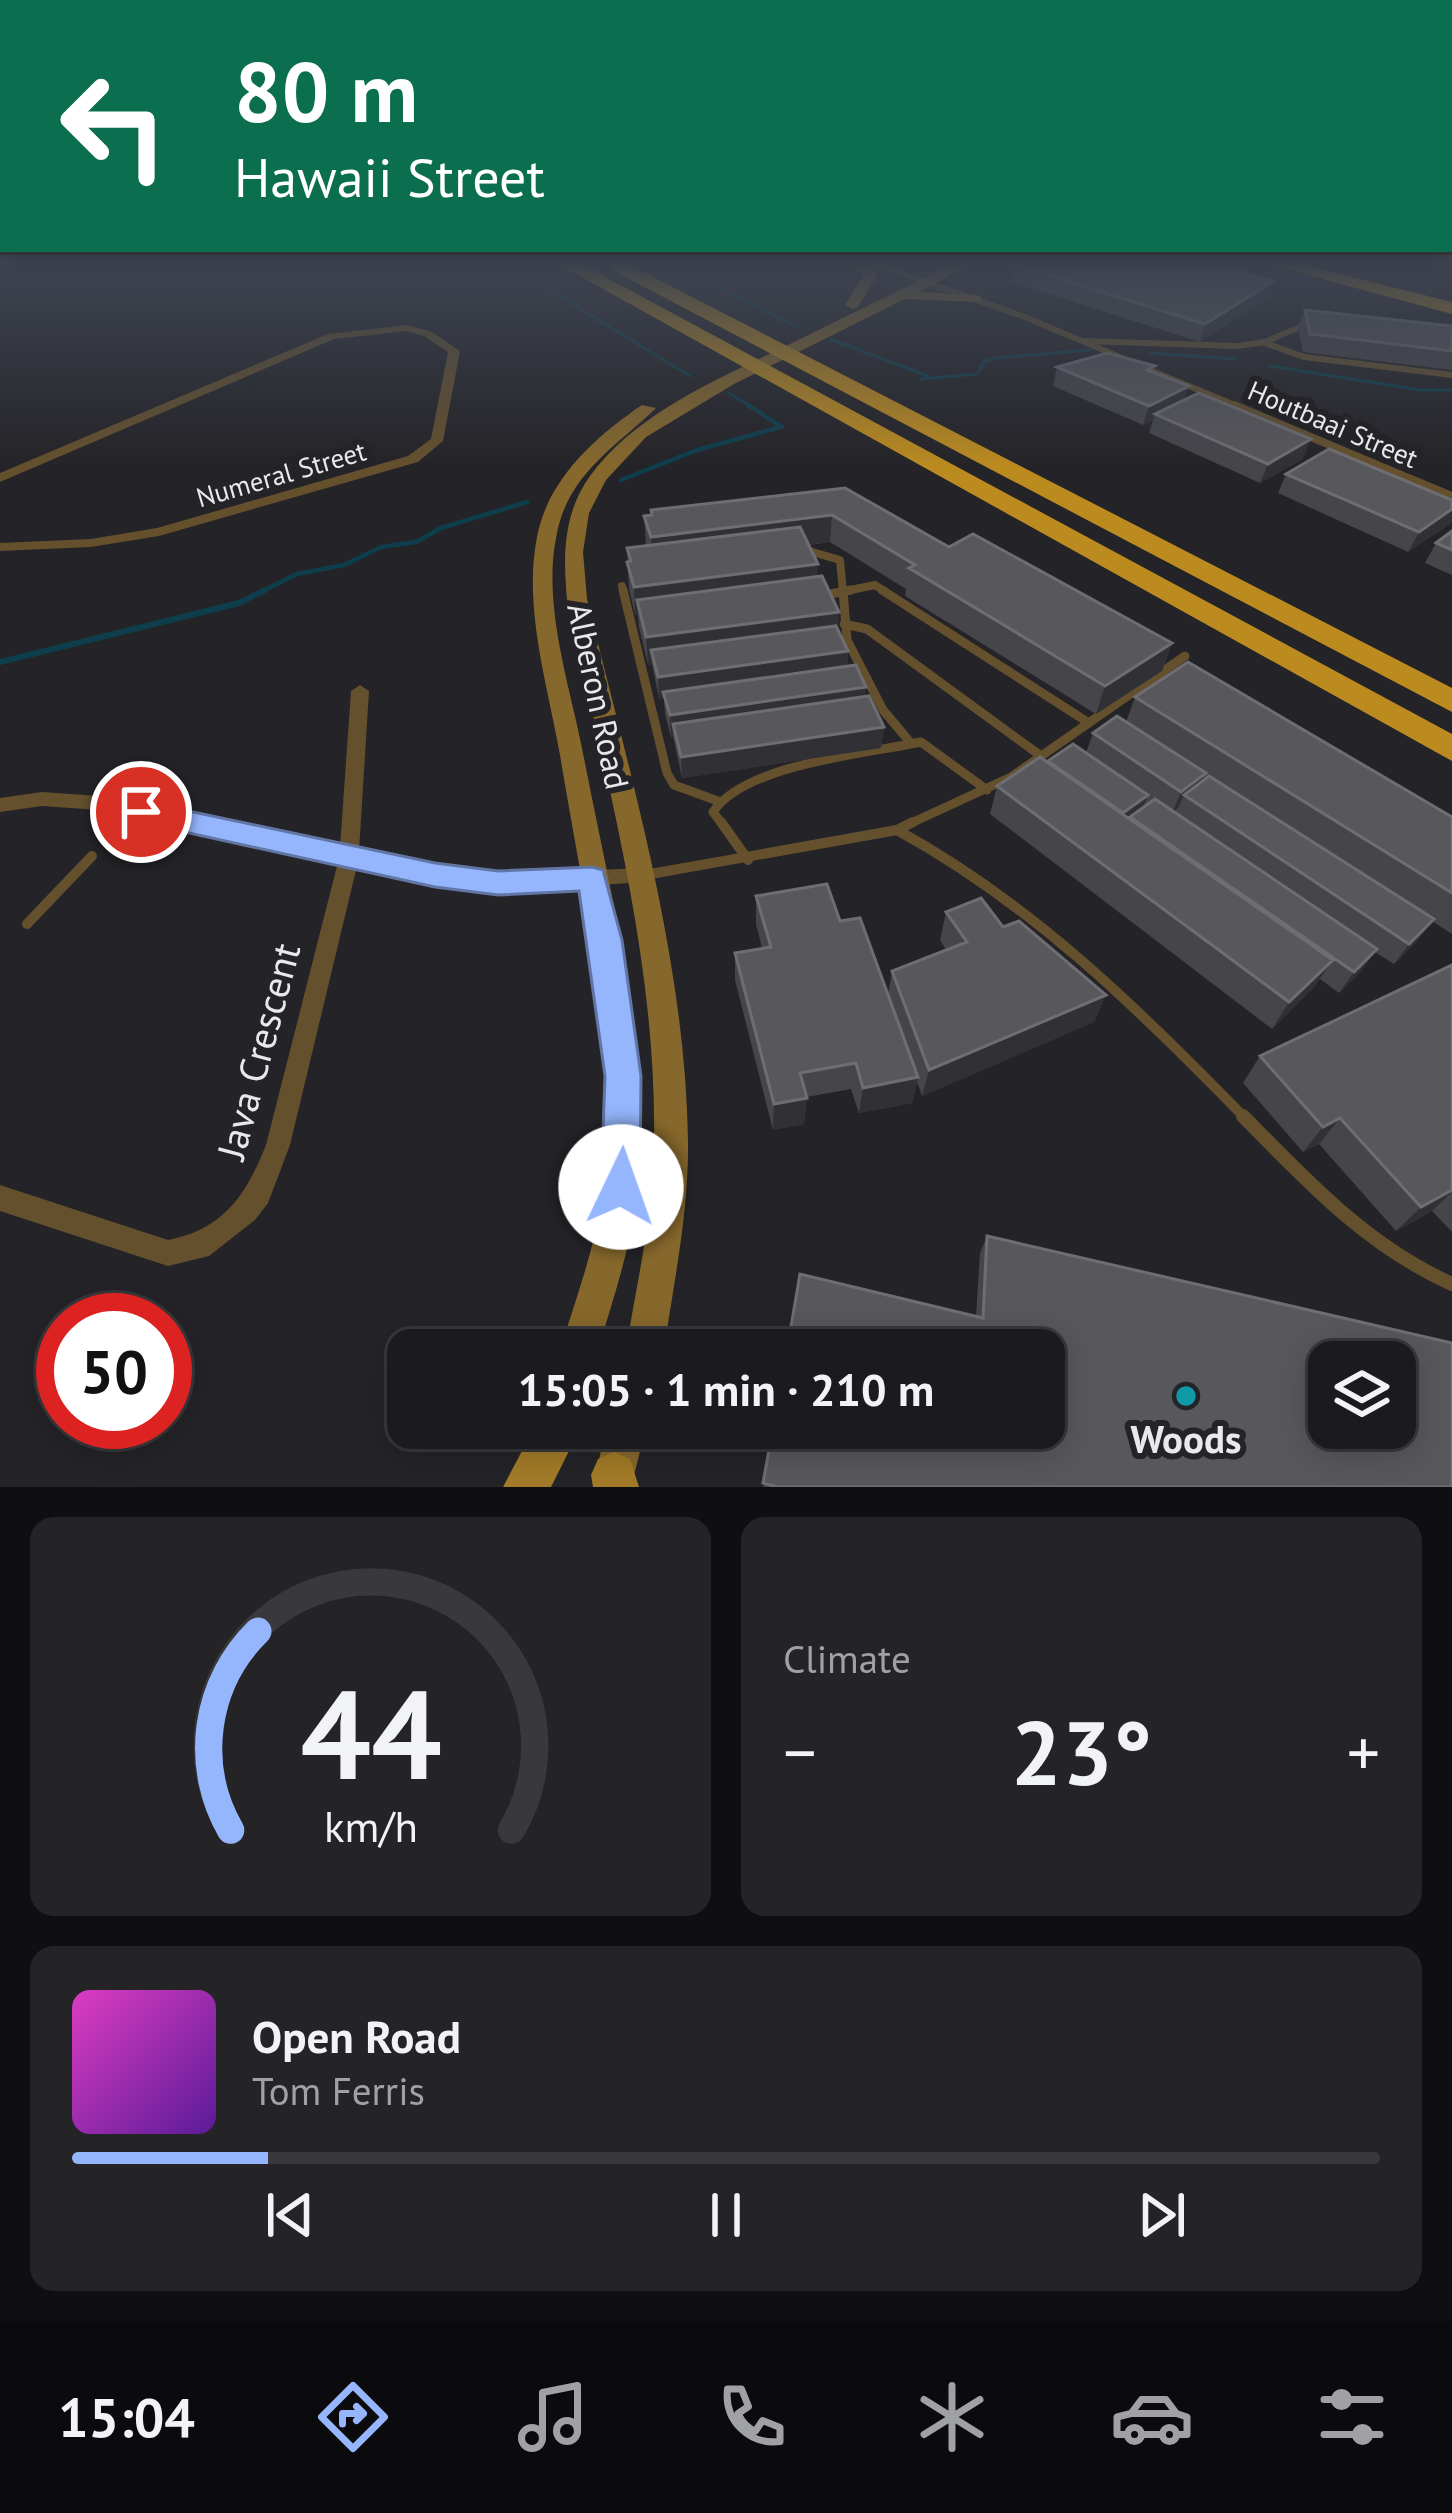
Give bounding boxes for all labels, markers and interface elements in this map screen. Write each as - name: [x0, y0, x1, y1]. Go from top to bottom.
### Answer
- text: 80 m: [234, 36, 418, 145]
- icon: left: [36, 48, 192, 204]
- text: Hawaii Street: [234, 142, 545, 212]
- street label: Houtbaai Street: [1243, 373, 1423, 475]
- street label: Numeral Street: [192, 434, 370, 514]
- street label: Alberon Road: [558, 599, 640, 793]
- pin: [90, 761, 192, 863]
- icon: arrive: [108, 779, 174, 845]
- street label: Java Crescent: [204, 937, 311, 1166]
- position arrow: [558, 1124, 684, 1250]
- speed limit sign: 50: [36, 1293, 192, 1449]
- map controls: [1308, 1341, 1416, 1449]
- button: layers: [1308, 1341, 1416, 1449]
- text: 15:05 · 1 min · 210 m: [518, 1360, 934, 1418]
- marker: Woods: [1173, 1383, 1199, 1409]
- place label: Woods: [1131, 1413, 1241, 1464]
- text: Climate: [783, 1633, 911, 1684]
- text: 44: [300, 1652, 441, 1813]
- text: 23°: [1011, 1693, 1152, 1810]
- text: −: [783, 1709, 816, 1794]
- text: +: [1347, 1709, 1380, 1794]
- text: km/h: [323, 1797, 418, 1853]
- text: Open Road: [252, 2007, 461, 2065]
- text: Tom Ferris: [252, 2065, 425, 2116]
- icon: previous: [257, 2182, 323, 2248]
- icon: pause: [693, 2182, 759, 2248]
- icon: next: [1129, 2182, 1195, 2248]
- icon: directions: [311, 2375, 395, 2459]
- icon: music: [511, 2375, 595, 2459]
- icon: phone: [710, 2375, 794, 2459]
- icon: climate: [910, 2375, 994, 2459]
- icon: car: [1110, 2375, 1194, 2459]
- icon: filters: [1310, 2375, 1394, 2459]
- text: 15:04: [58, 2382, 195, 2452]

